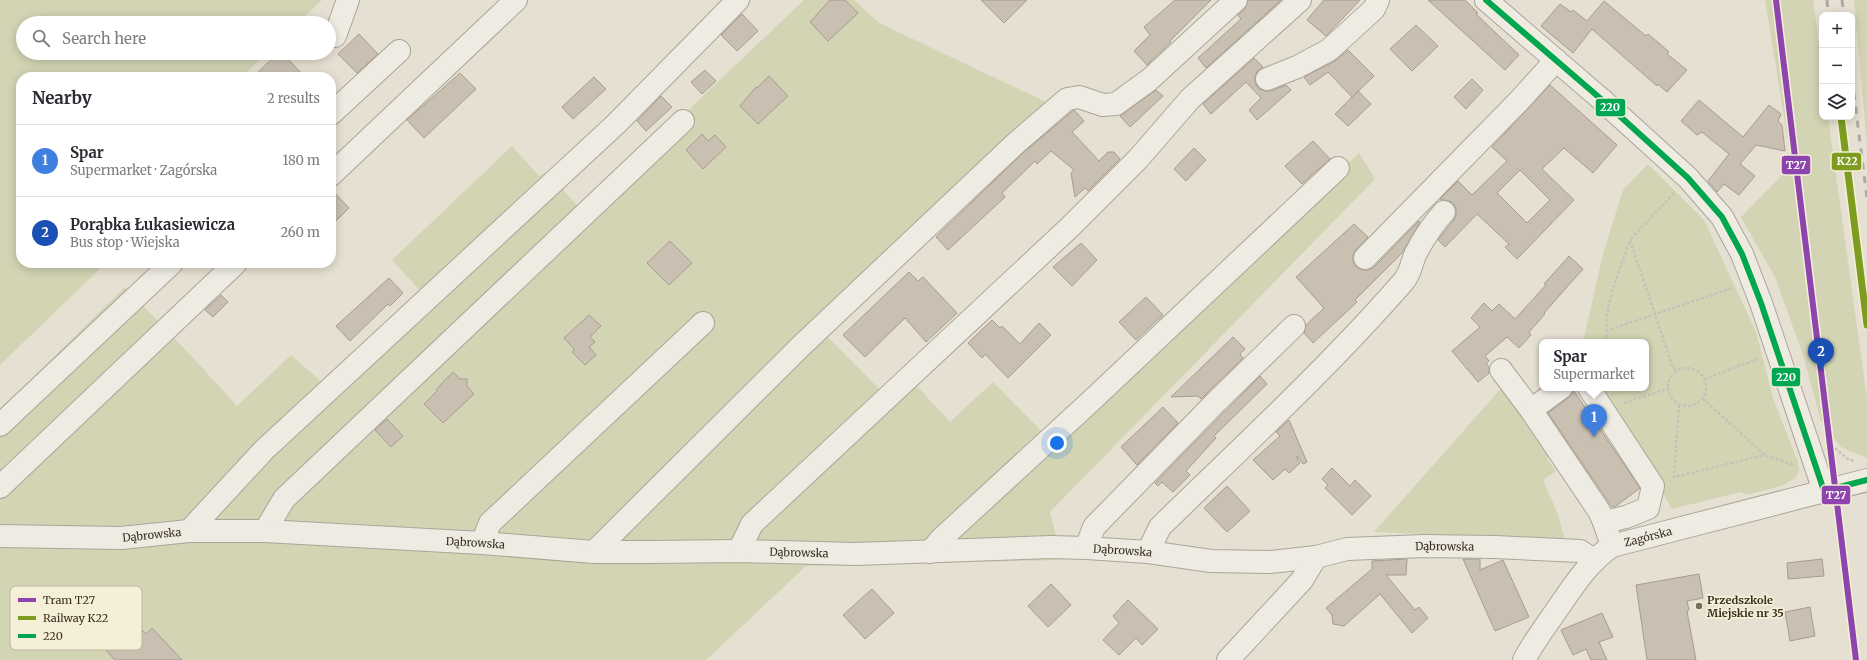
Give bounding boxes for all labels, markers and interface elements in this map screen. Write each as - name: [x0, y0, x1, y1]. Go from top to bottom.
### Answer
- map controls: [1819, 12, 1855, 120]
- button: +: [1819, 12, 1855, 48]
- search box: [16, 16, 336, 60]
- icon: search: [30, 27, 52, 49]
- text: Search here: [62, 29, 146, 48]
- button: −: [1819, 48, 1855, 84]
- button: layers: [1819, 84, 1855, 120]
- text: Nearby: [32, 87, 92, 109]
- text: 2 results: [267, 90, 320, 107]
- line badge: 220: [1595, 98, 1626, 117]
- text: 220: [1600, 100, 1620, 114]
- text: Spar: [70, 143, 104, 162]
- text: 1: [42, 152, 48, 169]
- text: 180 m: [282, 152, 320, 169]
- line badge: K22: [1831, 152, 1862, 171]
- text: K22: [1836, 154, 1858, 168]
- line badge: T27: [1781, 155, 1811, 175]
- text: T27: [1786, 158, 1807, 172]
- text: Supermarket · Zagórska: [70, 162, 217, 179]
- text: Porąbka Łukasiewicza: [70, 215, 235, 234]
- text: 2: [41, 224, 49, 241]
- text: 260 m: [280, 224, 320, 241]
- text: Bus stop · Wiejska: [70, 234, 180, 251]
- pin: 2: [1808, 338, 1834, 371]
- popup: [1539, 339, 1649, 391]
- text: Spar: [1553, 347, 1587, 366]
- text: Supermarket: [1553, 366, 1635, 383]
- line badge: 220: [1771, 367, 1801, 387]
- text: 220: [1776, 370, 1796, 384]
- pin: 1: [1581, 404, 1607, 437]
- your location: [1047, 433, 1067, 453]
- line badge: T27: [1821, 485, 1851, 505]
- text: T27: [1826, 488, 1847, 502]
- street label: Zagórska: [1622, 524, 1674, 550]
- street label: Dąbrowska: [122, 525, 182, 545]
- street label: Dąbrowska: [445, 534, 505, 552]
- street label: Dąbrowska: [1415, 539, 1474, 554]
- street label: Dąbrowska: [1093, 541, 1153, 560]
- street label: Dąbrowska: [769, 545, 829, 560]
- legend: [10, 586, 142, 650]
- text: Tram T27: [43, 593, 95, 607]
- place label: Przedszkole Miejskie nr 35: [1707, 593, 1784, 620]
- marker: Przedszkole Miejskie nr 35: [1694, 601, 1704, 611]
- text: Railway K22: [43, 611, 108, 625]
- text: 220: [43, 629, 63, 643]

